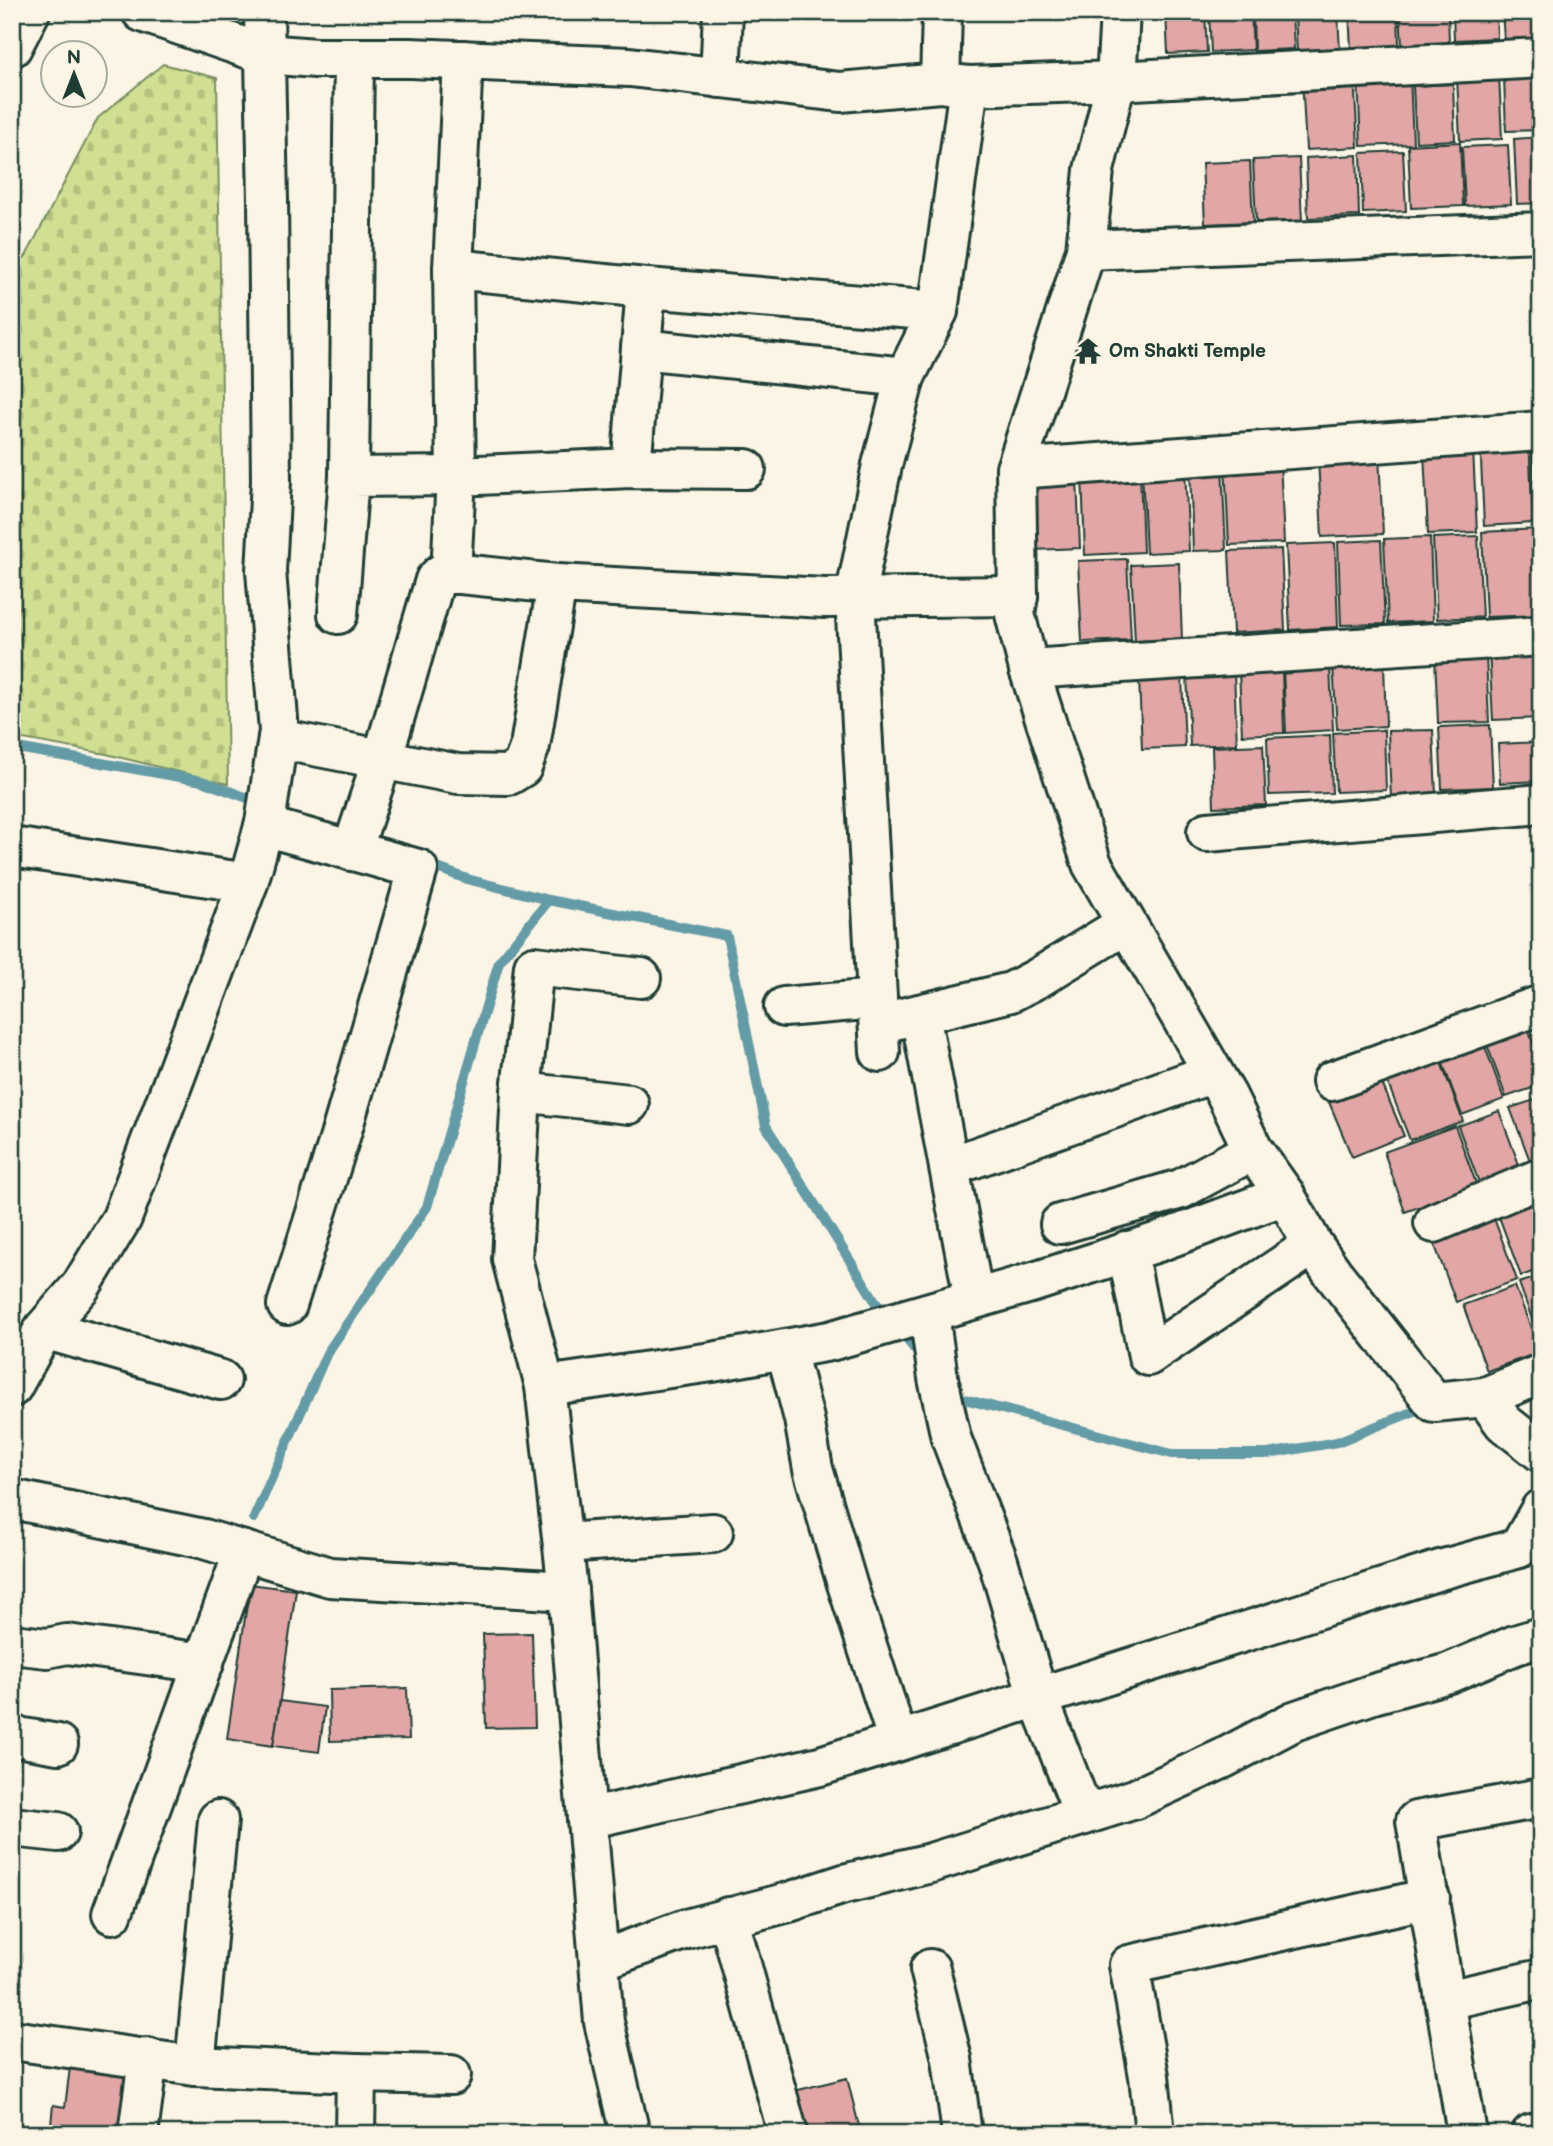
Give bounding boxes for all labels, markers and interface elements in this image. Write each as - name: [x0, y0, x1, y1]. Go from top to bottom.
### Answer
- north arrow: [38, 38, 108, 108]
- text: N: [67, 47, 81, 70]
- temple icon: Om Shakti Temple: [1073, 336, 1103, 366]
- place label: Om Shakti Temple: [1109, 340, 1266, 363]

